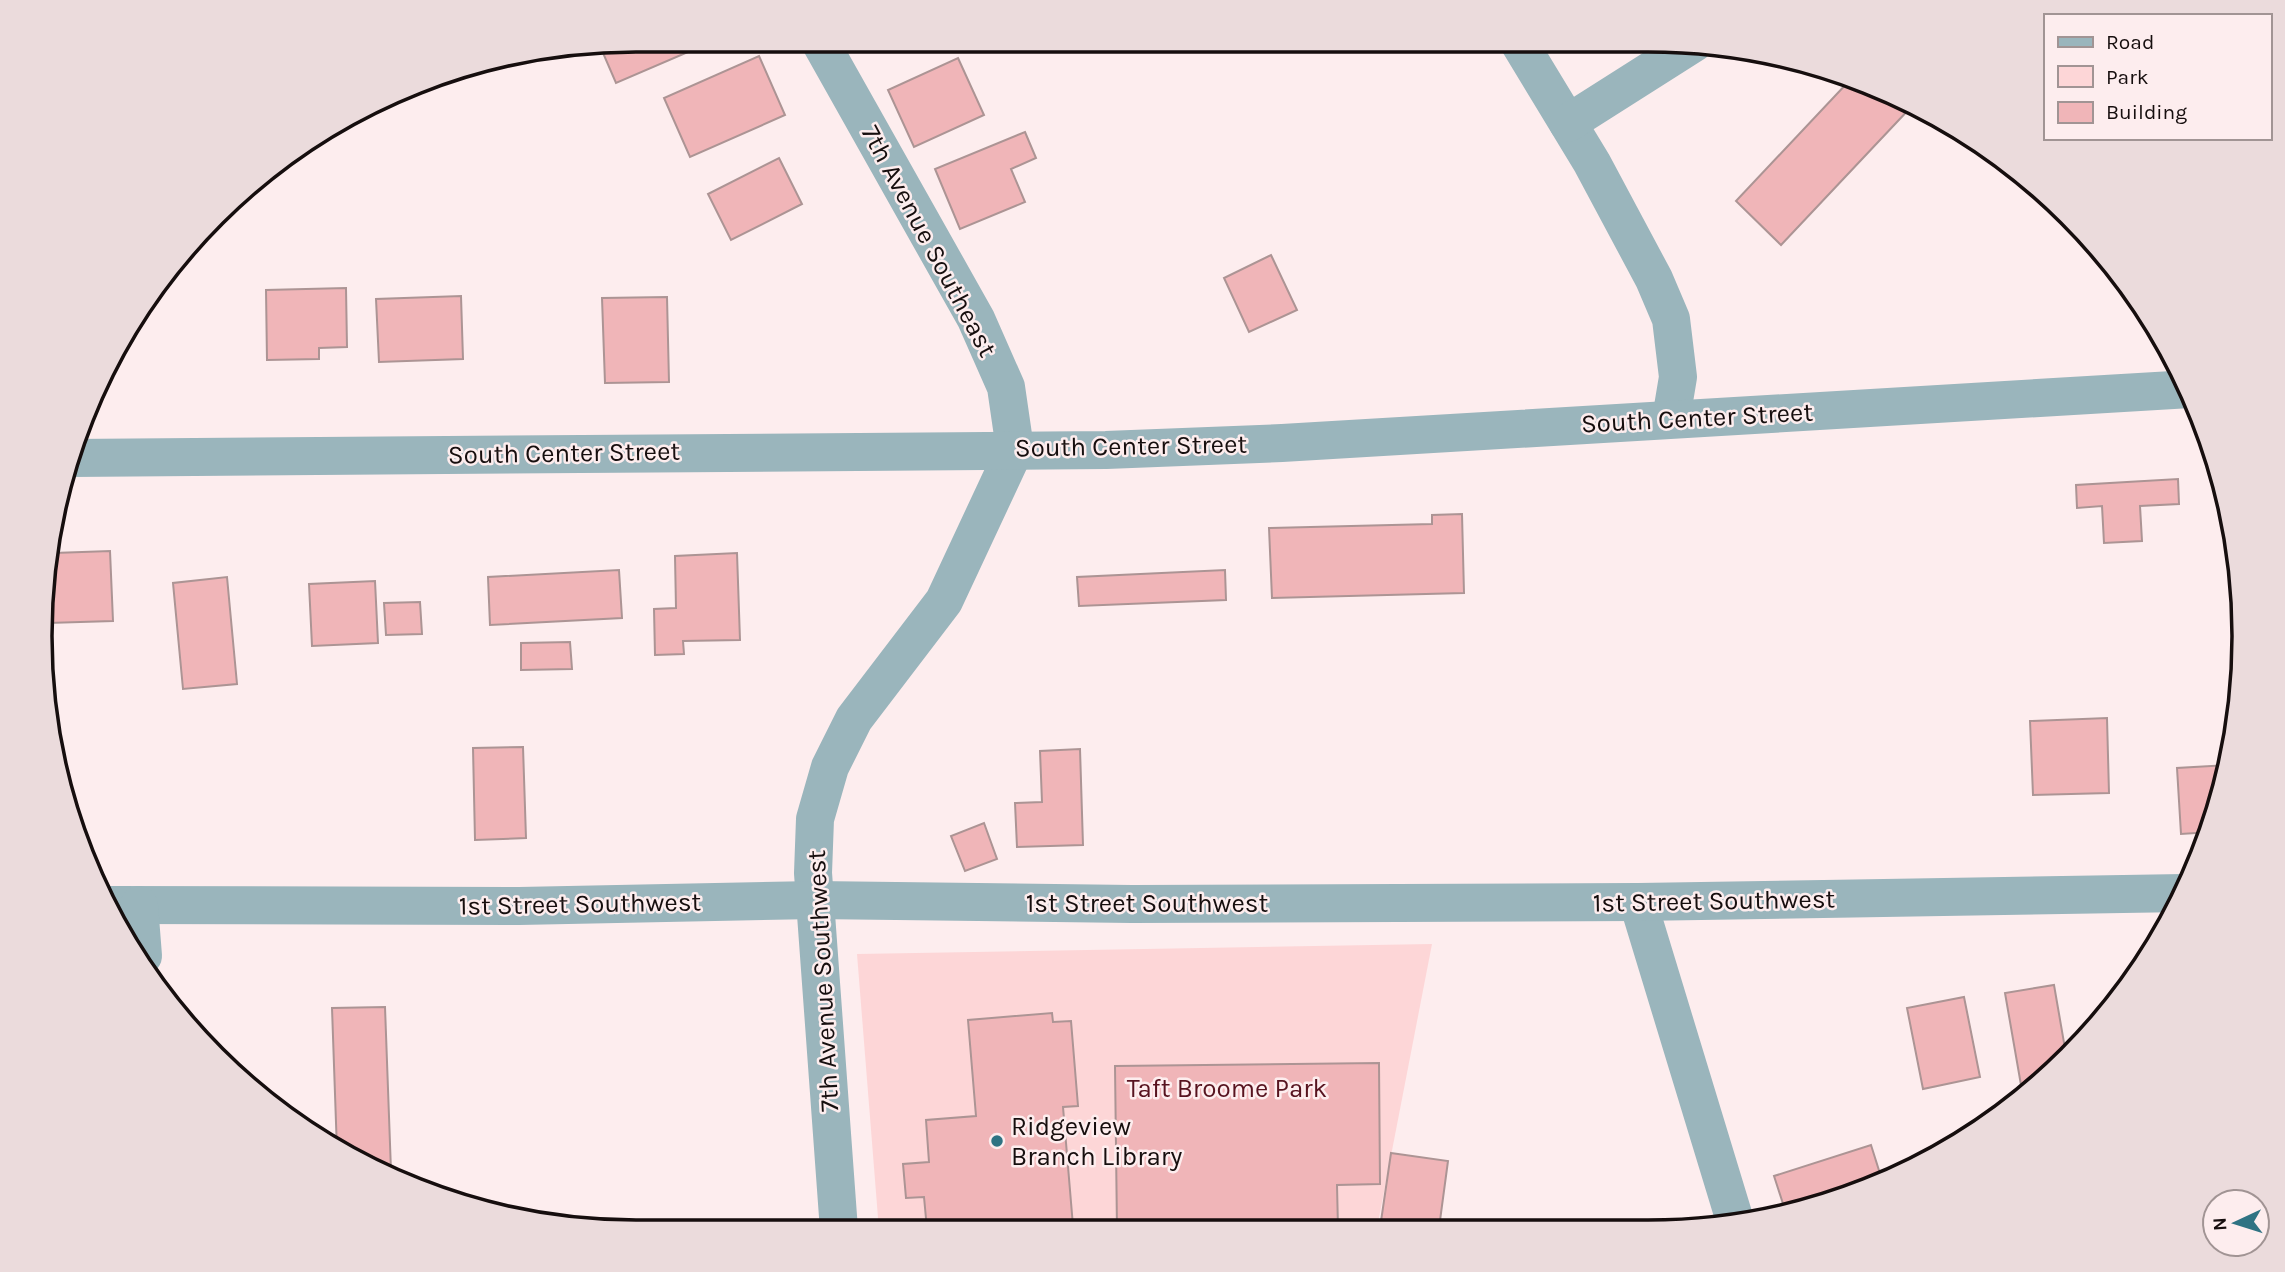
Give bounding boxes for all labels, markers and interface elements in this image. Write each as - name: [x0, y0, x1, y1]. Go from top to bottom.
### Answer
- legend: [2044, 14, 2271, 140]
- text: Road: [2106, 30, 2154, 54]
- text: Park: [2106, 65, 2149, 89]
- text: Building: [2106, 100, 2187, 124]
- street label: 7th Avenue Southeast: [855, 120, 1003, 362]
- street label: South Center Street: [1580, 396, 1814, 440]
- street label: South Center Street: [1015, 428, 1248, 464]
- street label: South Center Street: [448, 435, 681, 471]
- street label: 7th Avenue Southwest: [801, 849, 845, 1113]
- street label: 1st Street Southwest: [1592, 883, 1836, 919]
- street label: 1st Street Southwest: [458, 886, 702, 922]
- street label: 1st Street Southwest: [1026, 888, 1268, 919]
- park label: Taft Broome Park: [1127, 1073, 1327, 1104]
- place label: Ridgeview Branch Library: [1011, 1111, 1182, 1172]
- marker: Ridgeview Branch Library: [989, 1133, 1005, 1149]
- north arrow: [2201, 1188, 2271, 1258]
- text: N: [2209, 1217, 2231, 1232]

